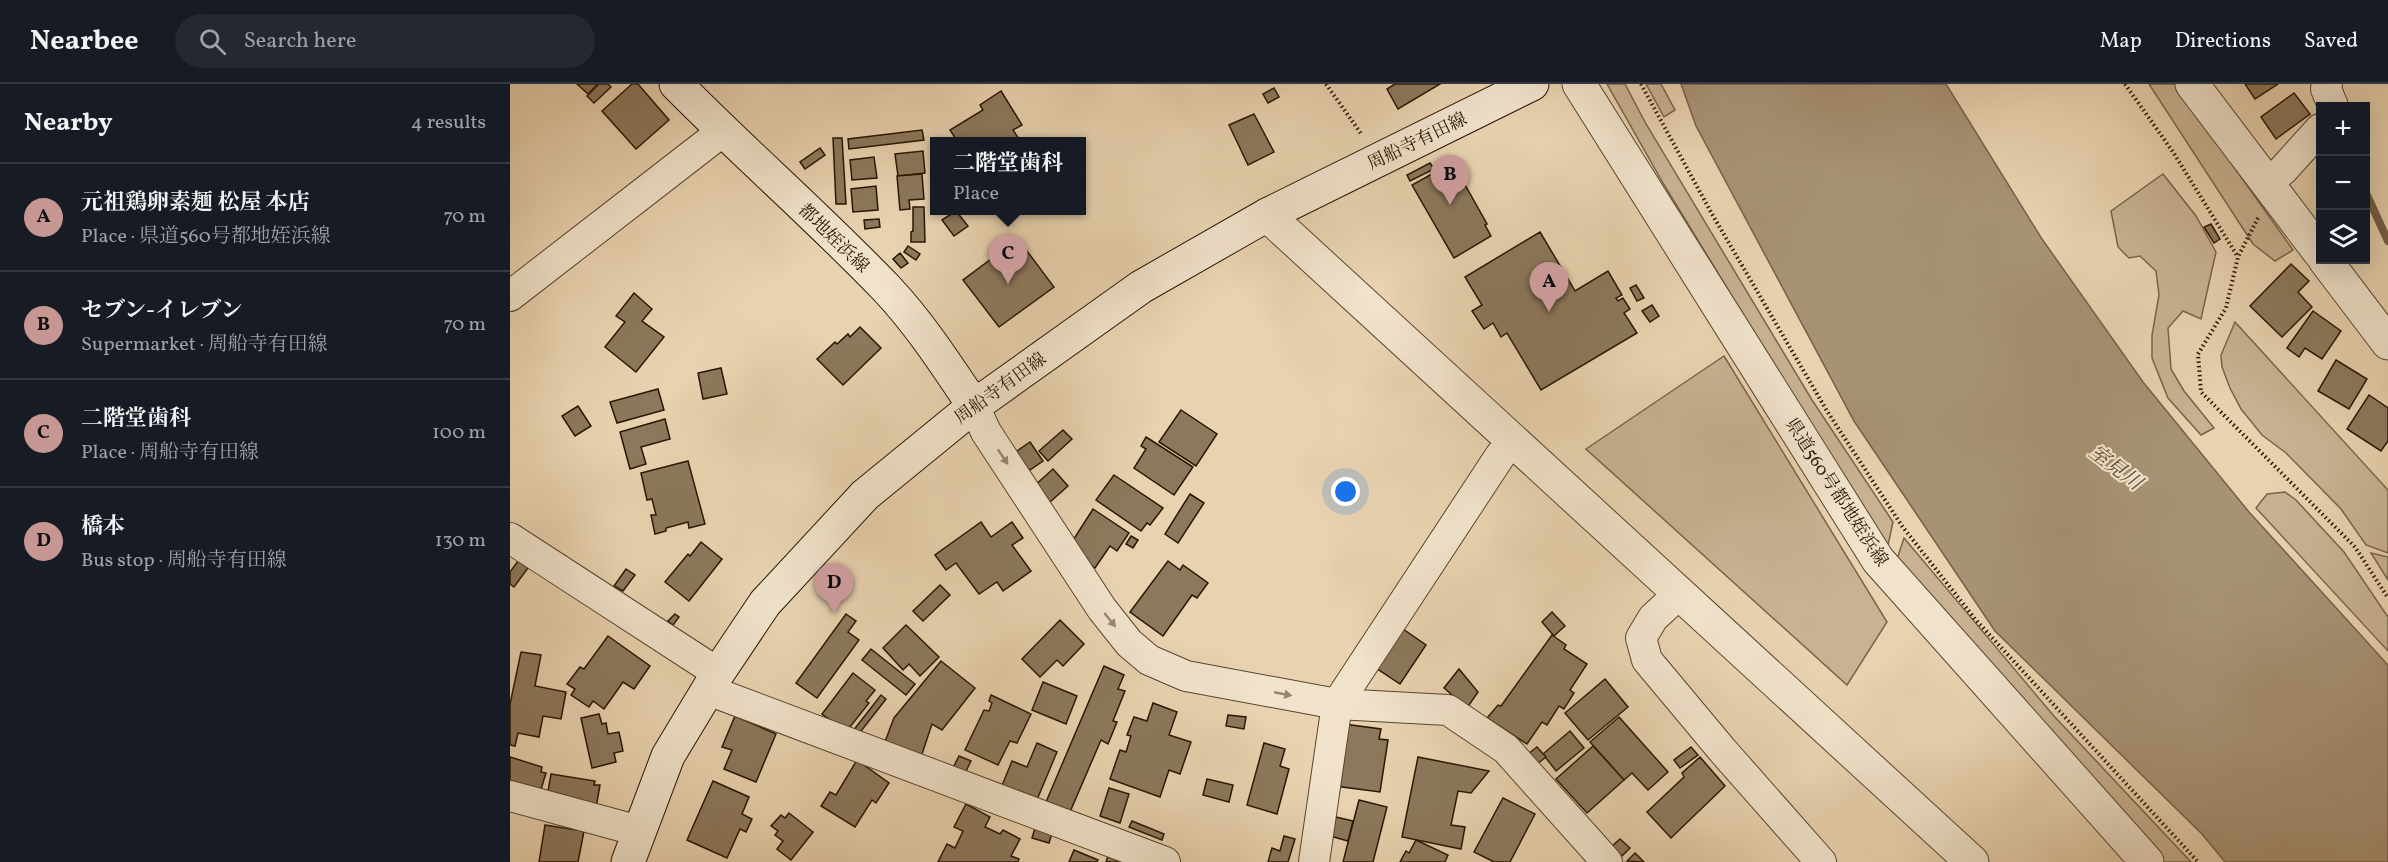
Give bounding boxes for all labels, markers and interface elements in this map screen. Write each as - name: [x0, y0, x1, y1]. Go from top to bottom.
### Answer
- search box: [175, 14, 595, 68]
- text: Nearbee: [30, 22, 139, 61]
- icon: search: [196, 25, 229, 58]
- text: Search here: [244, 26, 356, 57]
- text: Map: [2100, 27, 2142, 56]
- text: Directions: [2175, 27, 2271, 56]
- text: Saved: [2304, 27, 2358, 56]
- map controls: [2316, 102, 2370, 264]
- button: +: [2316, 102, 2370, 156]
- text: Nearby: [24, 105, 113, 141]
- street label: 周船寺有田線: [1364, 107, 1472, 177]
- text: 4 results: [411, 109, 486, 137]
- popup: [930, 137, 1086, 215]
- text: 二階堂歯科: [953, 149, 1063, 180]
- pin: B: [1430, 156, 1470, 205]
- button: −: [2316, 156, 2370, 210]
- text: Place: [953, 180, 999, 208]
- text: 元祖鶏卵素麺 松屋 本店: [81, 188, 310, 219]
- street label: 都地姪浜線: [792, 199, 874, 279]
- text: A: [36, 203, 51, 231]
- text: 70 m: [443, 203, 486, 231]
- button: layers: [2316, 210, 2370, 264]
- text: Place · 県道560号都地姪浜線: [81, 223, 331, 251]
- pin: C: [988, 234, 1028, 284]
- pin: A: [1530, 262, 1568, 312]
- text: セブン-イレブン: [81, 296, 242, 327]
- text: B: [37, 311, 50, 339]
- text: 70 m: [443, 311, 486, 339]
- text: Supermarket · 周船寺有田線: [81, 331, 328, 359]
- street label: 周船寺有田線: [950, 347, 1052, 431]
- text: 二階堂歯科: [81, 404, 191, 435]
- street label: 県道560号都地姪浜線: [1778, 414, 1893, 572]
- text: C: [37, 419, 50, 447]
- text: 100 m: [432, 419, 486, 447]
- text: Place · 周船寺有田線: [81, 439, 259, 467]
- water label: 室見川: [2082, 439, 2149, 499]
- one-way arrow: [997, 449, 1008, 465]
- your location: [1331, 477, 1360, 506]
- text: 橋本: [81, 512, 125, 543]
- text: D: [36, 527, 51, 555]
- text: 130 m: [435, 527, 486, 555]
- text: Bus stop · 周船寺有田線: [81, 547, 287, 575]
- pin: D: [814, 564, 854, 613]
- one-way arrow: [1104, 612, 1116, 627]
- one-way arrow: [1274, 690, 1293, 699]

